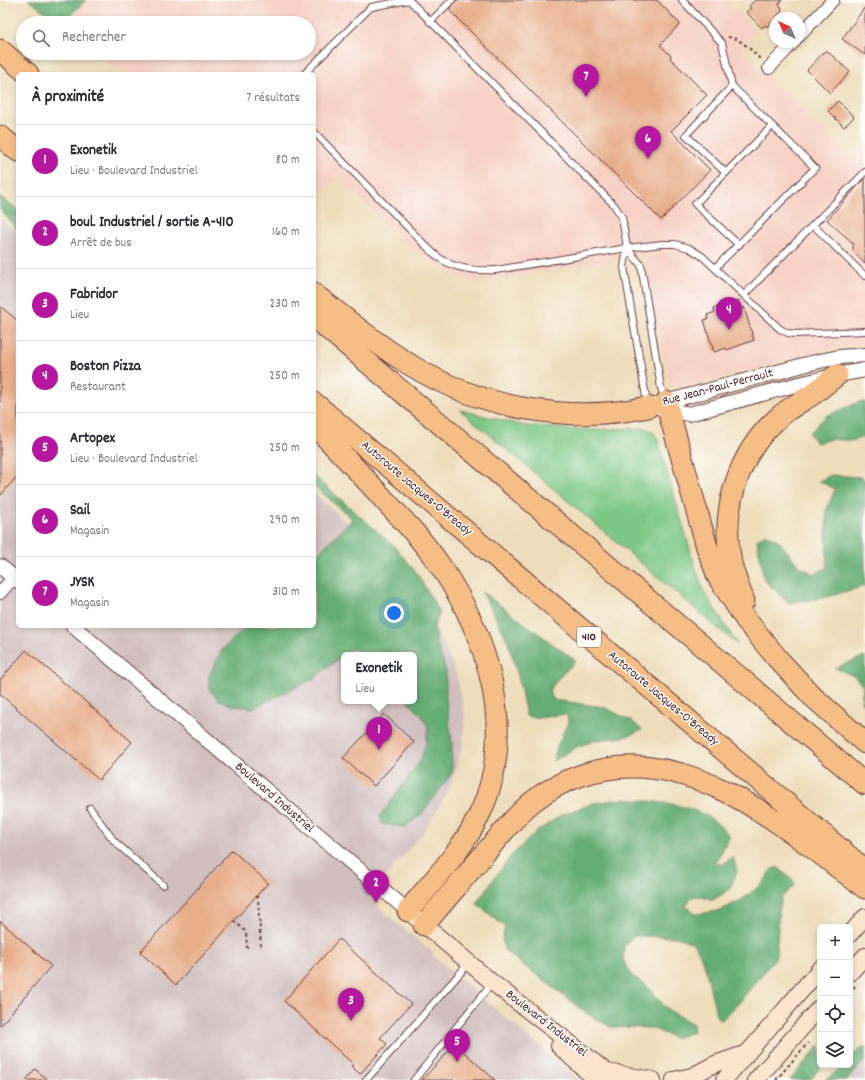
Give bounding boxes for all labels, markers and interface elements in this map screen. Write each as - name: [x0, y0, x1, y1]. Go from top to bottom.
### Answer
- north arrow: [769, 12, 805, 48]
- search box: [16, 16, 316, 60]
- icon: search: [30, 27, 52, 49]
- text: Rechercher: [62, 27, 126, 49]
- pin: 7: [573, 64, 599, 97]
- text: À proximité: [32, 86, 104, 110]
- text: 7 résultats: [246, 89, 300, 108]
- pin: 6: [635, 126, 661, 159]
- text: Exonetik: [70, 140, 117, 162]
- text: 1: [44, 151, 46, 170]
- text: 80 m: [276, 151, 300, 170]
- text: Lieu · Boulevard Industriel: [70, 162, 198, 181]
- text: boul. Industriel / sortie A-410: [70, 212, 234, 234]
- text: 2: [42, 223, 48, 242]
- text: 160 m: [272, 223, 300, 242]
- text: Arrêt de bus: [70, 234, 132, 253]
- text: Fabridor: [70, 284, 118, 306]
- text: 3: [42, 295, 48, 314]
- text: 230 m: [270, 295, 300, 314]
- pin: 4: [716, 297, 742, 330]
- text: Lieu: [70, 306, 89, 325]
- text: Boston Pizza: [70, 356, 141, 378]
- street label: Rue Jean-Paul-Perrault: [661, 364, 776, 412]
- text: 4: [42, 367, 48, 386]
- text: 250 m: [269, 367, 300, 386]
- text: Restaurant: [70, 378, 126, 397]
- text: Artopex: [70, 428, 115, 450]
- street label: Autoroute Jacques-O'Bready: [356, 437, 476, 542]
- text: 5: [42, 439, 48, 458]
- text: 250 m: [269, 439, 300, 458]
- text: Lieu · Boulevard Industriel: [70, 450, 198, 469]
- text: Sail: [70, 500, 90, 522]
- text: 6: [42, 511, 48, 530]
- text: 290 m: [269, 511, 300, 530]
- text: Magasin: [70, 522, 109, 541]
- text: JYSK: [70, 572, 95, 594]
- text: 7: [43, 583, 47, 602]
- text: 310 m: [272, 583, 300, 602]
- text: Magasin: [70, 594, 109, 613]
- your location: [384, 603, 404, 623]
- road number: 410: [577, 627, 601, 647]
- street label: Autoroute Jacques-O'Bready: [603, 647, 723, 752]
- popup: [341, 652, 417, 704]
- text: Exonetik: [355, 658, 403, 680]
- text: Lieu: [355, 680, 375, 699]
- pin: 1: [366, 717, 392, 750]
- street label: Boulevard Industriel: [230, 758, 318, 838]
- pin: 2: [363, 870, 389, 903]
- map controls: [817, 924, 853, 1068]
- button: +: [817, 924, 853, 960]
- button: −: [817, 960, 853, 996]
- street label: Boulevard Industriel: [501, 986, 591, 1062]
- pin: 3: [338, 988, 364, 1021]
- button: locate: [817, 996, 853, 1032]
- pin: 5: [444, 1029, 470, 1062]
- button: layers: [817, 1032, 853, 1068]

